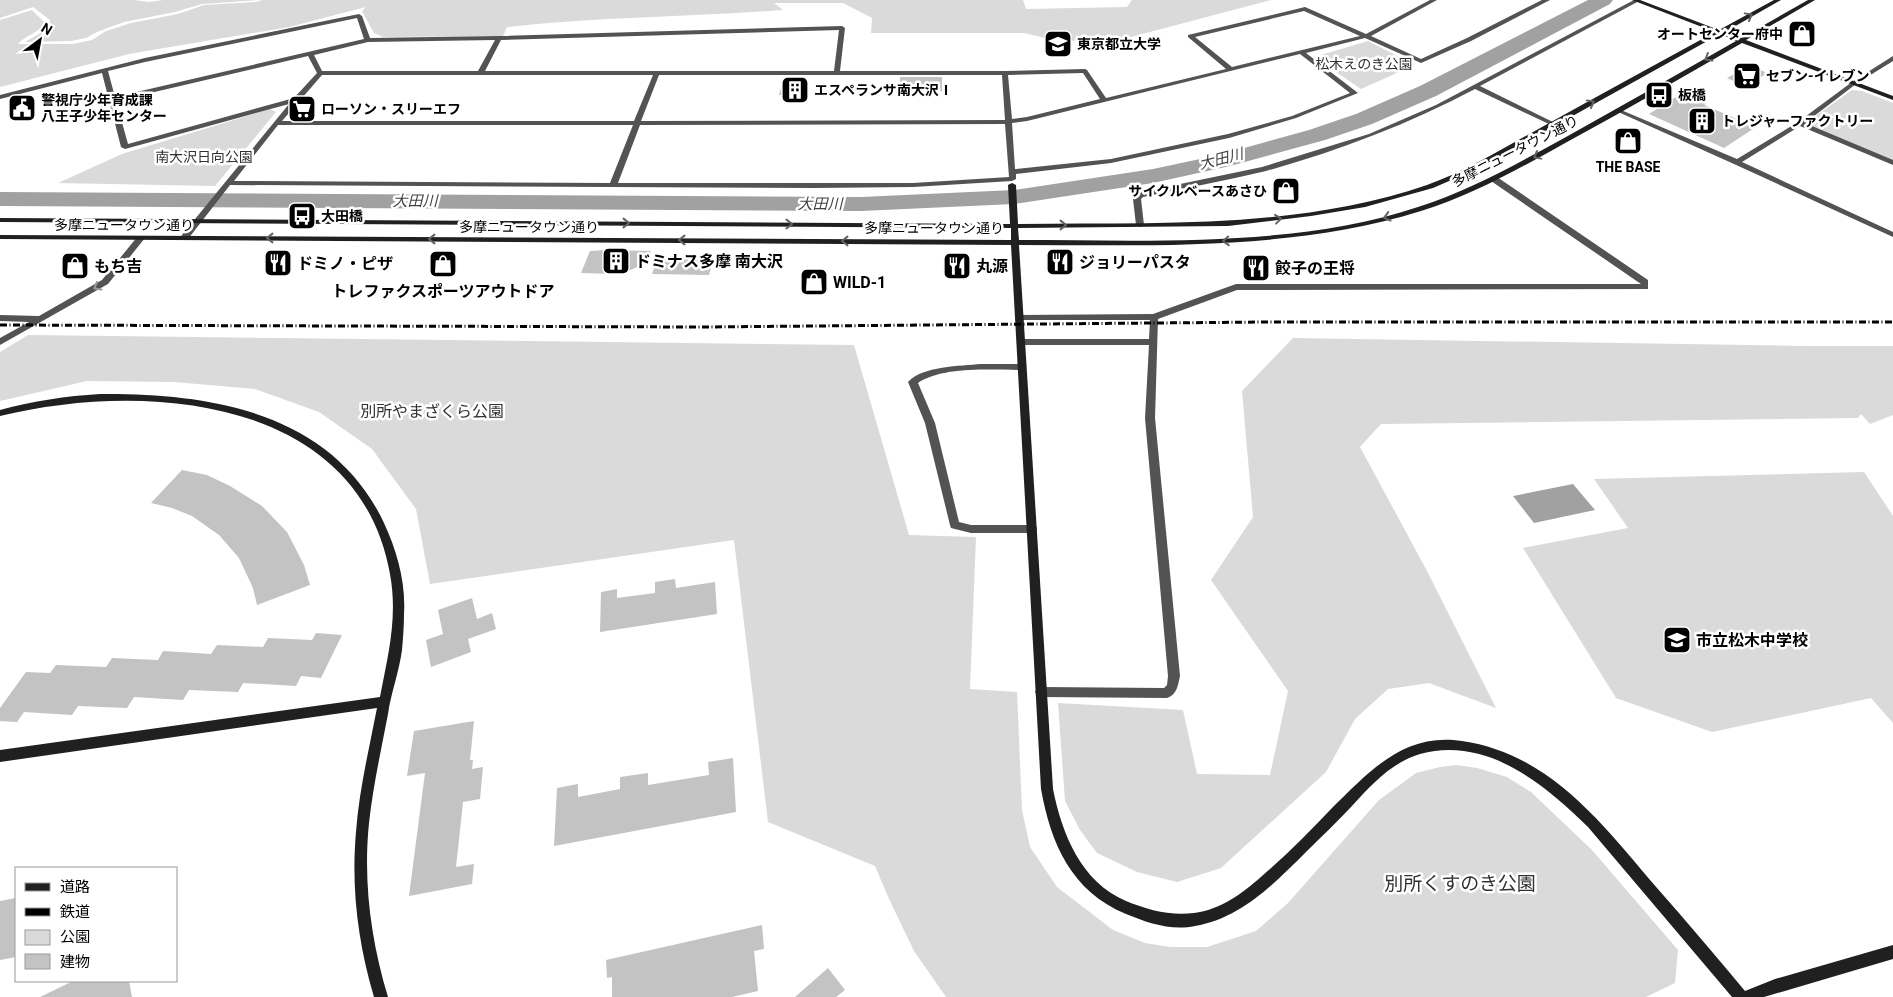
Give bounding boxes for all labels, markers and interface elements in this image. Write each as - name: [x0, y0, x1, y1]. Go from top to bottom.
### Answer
- one-way arrow: [1744, 12, 1753, 22]
- north arrow: [15, 15, 65, 65]
- shop icon: オートセンター府中: [1787, 19, 1817, 49]
- text: N: [38, 20, 55, 38]
- place label: オートセンター府中: [1657, 26, 1783, 42]
- school or university icon: 東京都立大学: [1043, 29, 1073, 59]
- place label: 東京都立大学: [1077, 36, 1161, 52]
- one-way arrow: [1705, 52, 1714, 62]
- park label: 松木えのき公園: [1315, 56, 1413, 72]
- supermarket icon: セブン-イレブン: [1732, 61, 1762, 91]
- place label: セブン-イレブン: [1766, 68, 1870, 84]
- building icon: エスペランサ南大沢Ⅰ: [780, 75, 810, 105]
- bus stop icon: 板橋: [1644, 80, 1674, 110]
- place label: エスペランサ南大沢Ⅰ: [814, 82, 953, 98]
- place label: 板橋: [1678, 87, 1706, 103]
- place label: 警視庁少年育成課 八王子少年センター: [41, 92, 167, 124]
- public building icon: 警視庁少年育成課 八王子少年センター: [7, 93, 37, 123]
- supermarket icon: ローソン・スリーエフ: [287, 94, 317, 124]
- one-way arrow: [1586, 99, 1595, 109]
- place label: ローソン・スリーエフ: [321, 101, 461, 117]
- building icon: トレジャーファクトリー: [1687, 106, 1717, 136]
- street label: 多摩ニュータウン通り: [1449, 112, 1581, 190]
- place label: トレジャーファクトリー: [1721, 113, 1873, 129]
- shop icon: THE BASE: [1613, 126, 1643, 156]
- water label: 大田川: [1197, 144, 1247, 173]
- park label: 南大沢日向公園: [155, 149, 253, 165]
- one-way arrow: [1533, 150, 1542, 160]
- place label: THE BASE: [1596, 159, 1661, 175]
- shop icon: サイクルベースあさひ: [1271, 176, 1301, 206]
- place label: サイクルベースあさひ: [1128, 183, 1267, 199]
- water label: 大田川: [392, 192, 439, 210]
- water label: 大田川: [797, 195, 844, 213]
- bus stop icon: 大田橋: [287, 201, 317, 231]
- place label: 大田橋: [321, 208, 363, 224]
- one-way arrow: [1383, 212, 1391, 222]
- one-way arrow: [1274, 213, 1282, 224]
- street label: 多摩ニュータウン通り: [54, 217, 194, 233]
- one-way arrow: [622, 218, 630, 228]
- street label: 多摩ニュータウン通り: [459, 219, 599, 235]
- one-way arrow: [785, 219, 793, 229]
- street label: 多摩ニュータウン通り: [864, 220, 1004, 236]
- one-way arrow: [1060, 220, 1068, 231]
- one-way arrow: [266, 233, 274, 243]
- one-way arrow: [428, 234, 436, 244]
- one-way arrow: [678, 235, 686, 245]
- one-way arrow: [1222, 235, 1230, 246]
- one-way arrow: [841, 236, 848, 246]
- building icon: ドミナス多摩 南大沢: [601, 246, 631, 276]
- restaurant icon: ジョリーパスタ: [1045, 247, 1075, 277]
- restaurant icon: ドミノ・ピザ: [263, 248, 293, 278]
- shop icon: トレファクスポーツアウトドア: [428, 249, 458, 279]
- shop icon: もち吉: [60, 251, 90, 281]
- restaurant icon: 丸源: [942, 251, 972, 281]
- place label: ドミナス多摩 南大沢: [635, 252, 783, 271]
- place label: ジョリーパスタ: [1079, 253, 1191, 272]
- restaurant icon: 餃子の王将: [1241, 253, 1271, 283]
- place label: ドミノ・ピザ: [297, 254, 393, 273]
- place label: もち吉: [94, 257, 142, 276]
- place label: 丸源: [976, 257, 1008, 276]
- place label: 餃子の王将: [1275, 259, 1355, 278]
- shop icon: WILD-1: [799, 267, 829, 297]
- place label: WILD-1: [833, 273, 886, 292]
- one-way arrow: [94, 280, 103, 290]
- place label: トレファクスポーツアウトドア: [331, 282, 555, 301]
- park label: 別所やまざくら公園: [360, 402, 504, 421]
- school or university icon: 市立松木中学校: [1662, 625, 1692, 655]
- place label: 市立松木中学校: [1696, 631, 1808, 650]
- legend: [15, 867, 178, 982]
- park label: 別所くすのき公園: [1384, 872, 1536, 895]
- text: 道路: [60, 878, 90, 896]
- text: 鉄道: [60, 903, 90, 921]
- text: 公園: [60, 928, 90, 946]
- text: 建物: [60, 953, 90, 971]

